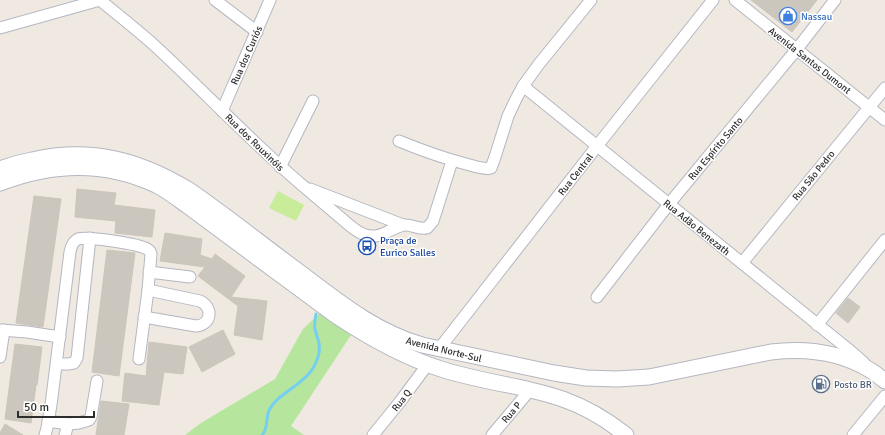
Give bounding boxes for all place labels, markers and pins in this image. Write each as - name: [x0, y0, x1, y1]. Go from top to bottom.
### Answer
- shop icon: Nassau: [778, 6, 798, 26]
- place label: Nassau: [801, 11, 832, 23]
- place label: Praça de Eurico Salles: [380, 235, 436, 259]
- bus stop icon: Praça de Eurico Salles: [357, 236, 377, 256]
- fuel station icon: Posto BR: [811, 374, 831, 394]
- place label: Posto BR: [834, 379, 872, 391]

